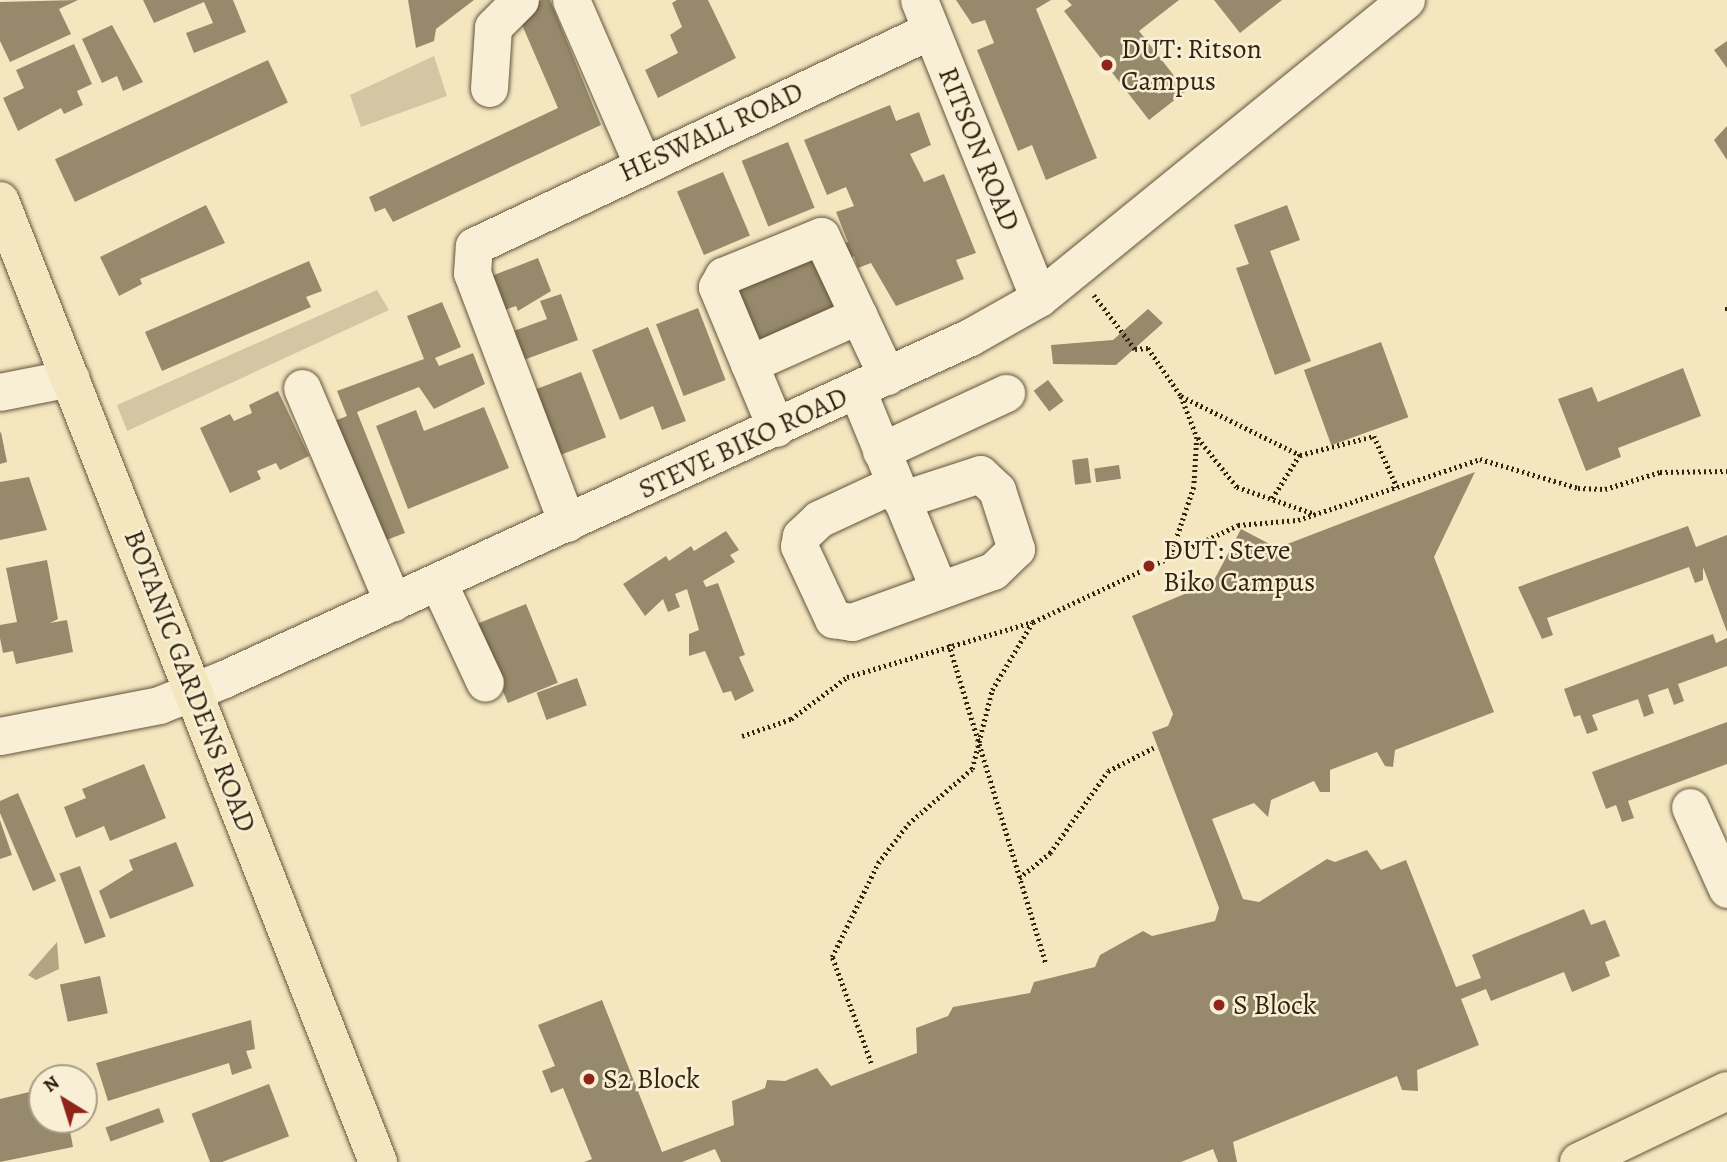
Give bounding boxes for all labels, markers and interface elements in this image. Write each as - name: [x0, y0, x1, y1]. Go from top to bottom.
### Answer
- place label: DUT: Ritson Campus: [1121, 32, 1262, 98]
- marker: DUT: Ritson Campus: [1099, 57, 1115, 73]
- street label: RITSON ROAD: [931, 62, 1027, 236]
- street label: HESWALL ROAD: [614, 75, 808, 189]
- street label: STEVE BIKO ROAD: [633, 380, 853, 506]
- street label: BOTANIC GARDENS ROAD: [117, 525, 263, 837]
- place label: DUT: Steve Biko Campus: [1163, 533, 1315, 599]
- marker: DUT: Steve Biko Campus: [1141, 558, 1157, 574]
- place label: S Block: [1233, 988, 1317, 1022]
- marker: S Block: [1211, 997, 1227, 1013]
- place label: S2 Block: [603, 1062, 700, 1096]
- north arrow: [28, 1064, 98, 1134]
- text: N: [38, 1070, 65, 1099]
- marker: S2 Block: [581, 1071, 597, 1087]

